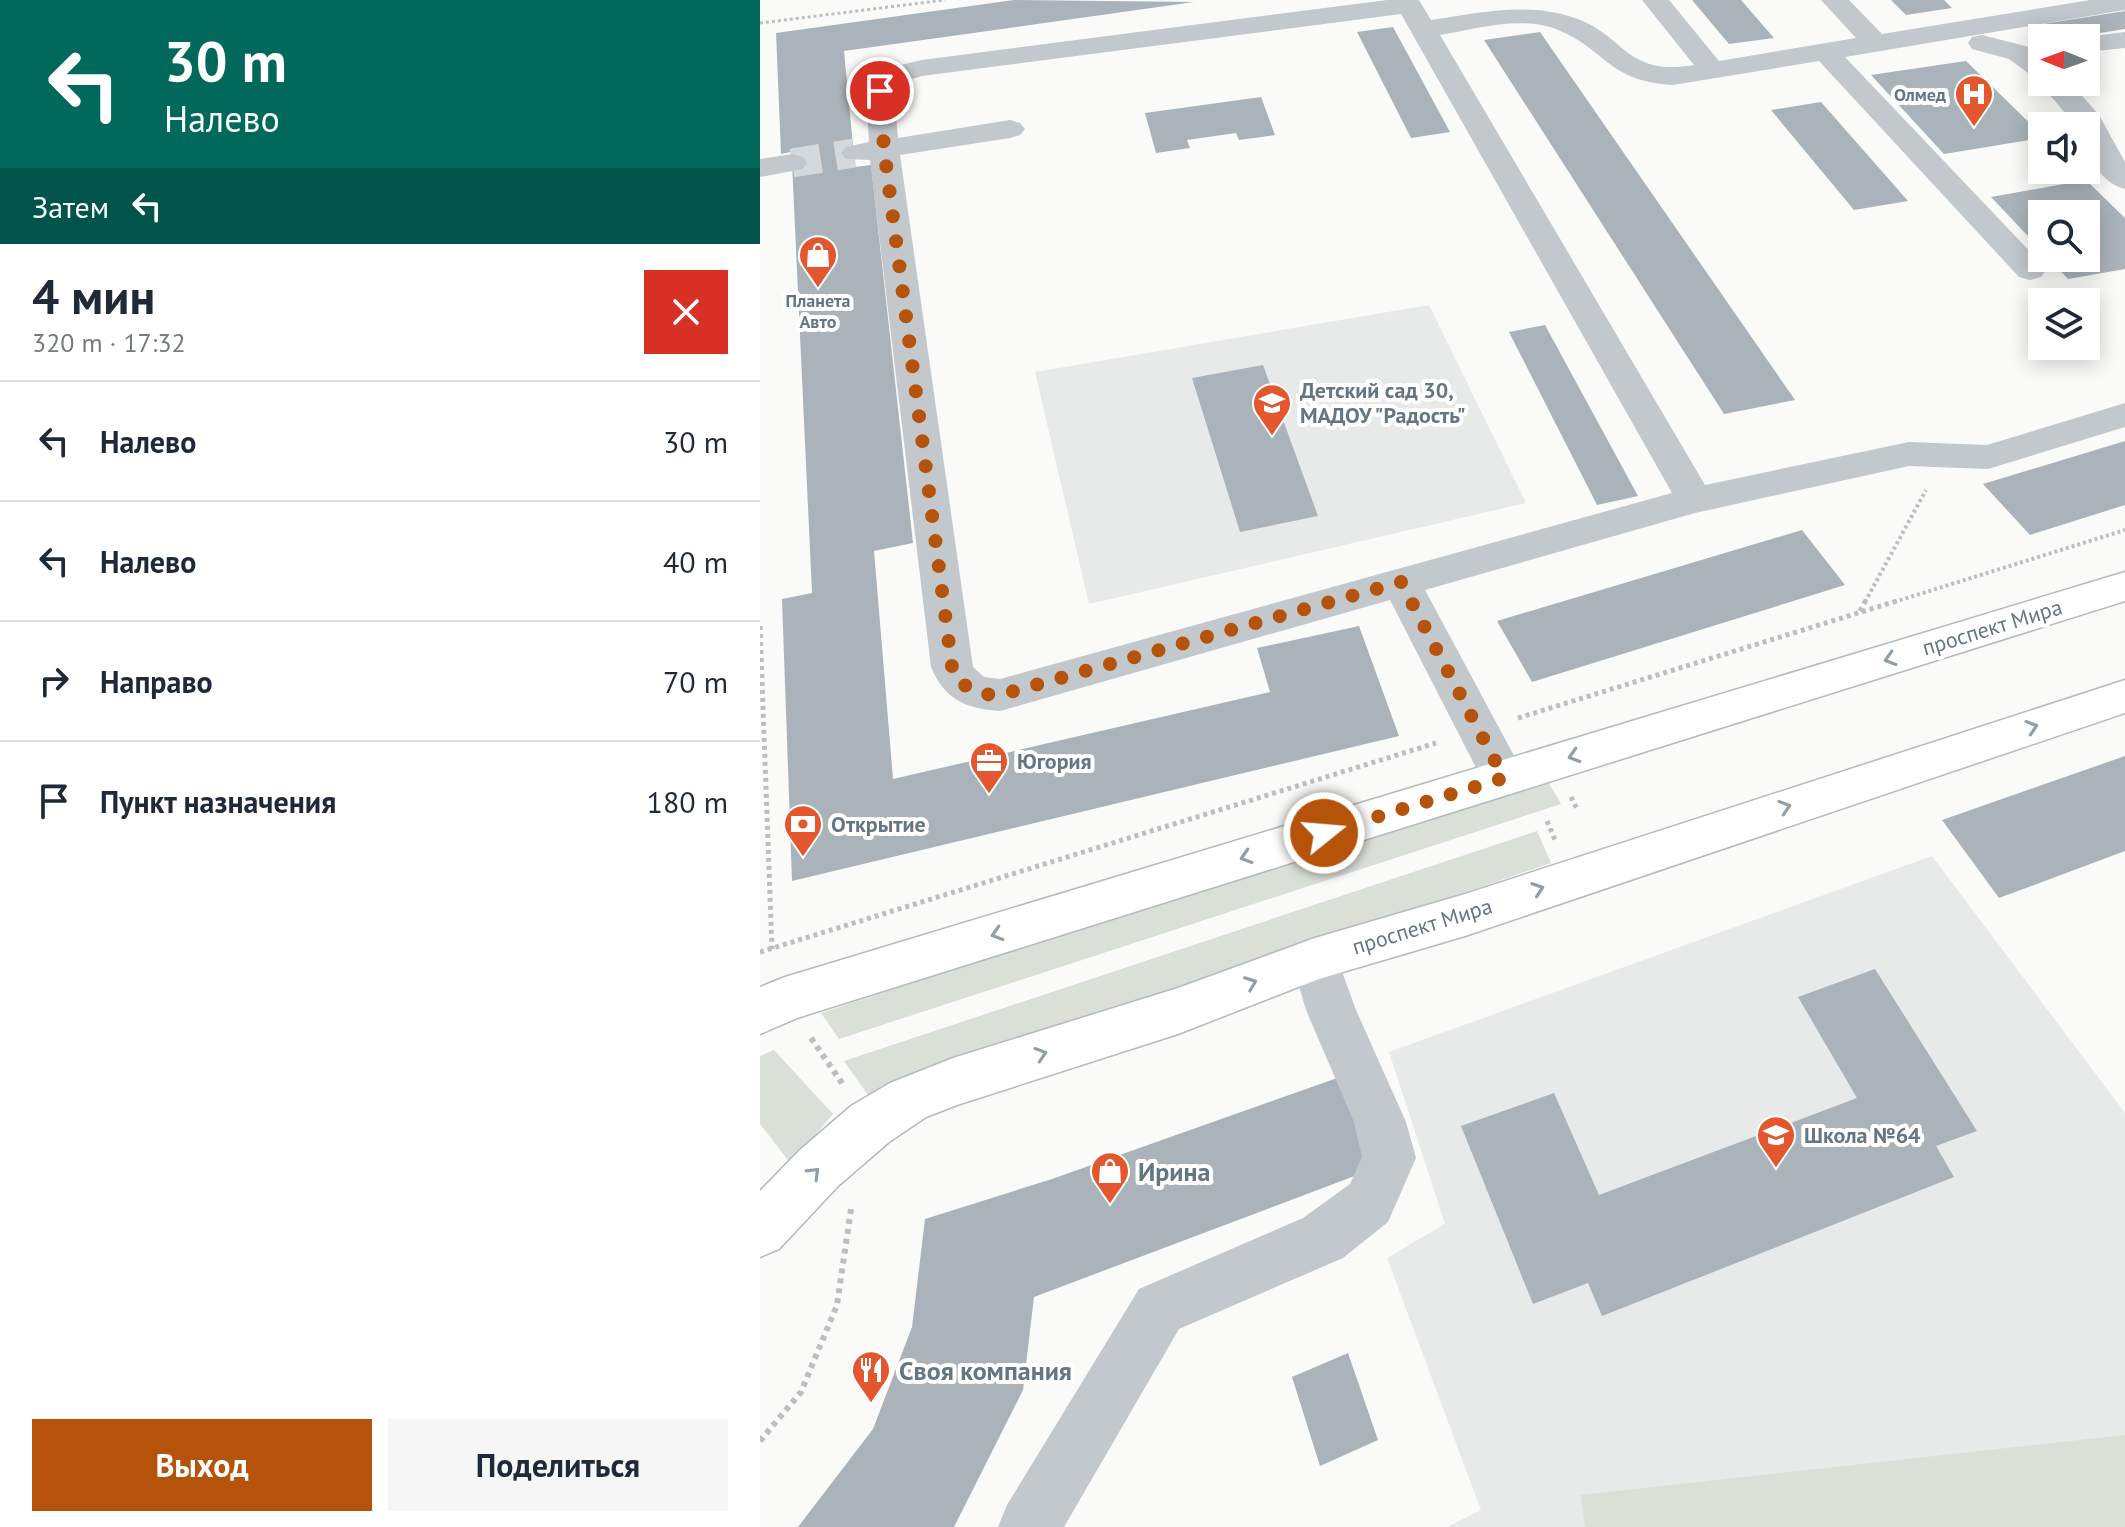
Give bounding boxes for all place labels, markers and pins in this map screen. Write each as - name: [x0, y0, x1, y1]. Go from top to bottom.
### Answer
- pin: [846, 57, 914, 125]
- hospital icon: Олмед: [1953, 73, 1995, 128]
- place label: Олмед: [1894, 83, 1946, 106]
- shop icon: Планета Авто: [797, 234, 839, 289]
- place label: Планета Авто: [786, 289, 851, 333]
- place label: Детский сад 30, МАДОУ "Радость": [1300, 376, 1466, 429]
- school or university icon: Детский сад 30, МАДОУ "Радость": [1251, 382, 1293, 437]
- office icon: Югория: [968, 740, 1010, 795]
- place label: Югория: [1017, 747, 1092, 775]
- bank icon: Открытие: [782, 803, 824, 858]
- place label: Открытие: [831, 810, 926, 838]
- school or university icon: Школа №64: [1755, 1114, 1797, 1169]
- place label: Школа №64: [1804, 1121, 1921, 1149]
- shop icon: Ирина: [1089, 1150, 1131, 1205]
- place label: Ирина: [1138, 1155, 1210, 1188]
- restaurant icon: Своя компания: [850, 1349, 892, 1404]
- place label: Своя компания: [899, 1354, 1072, 1387]

